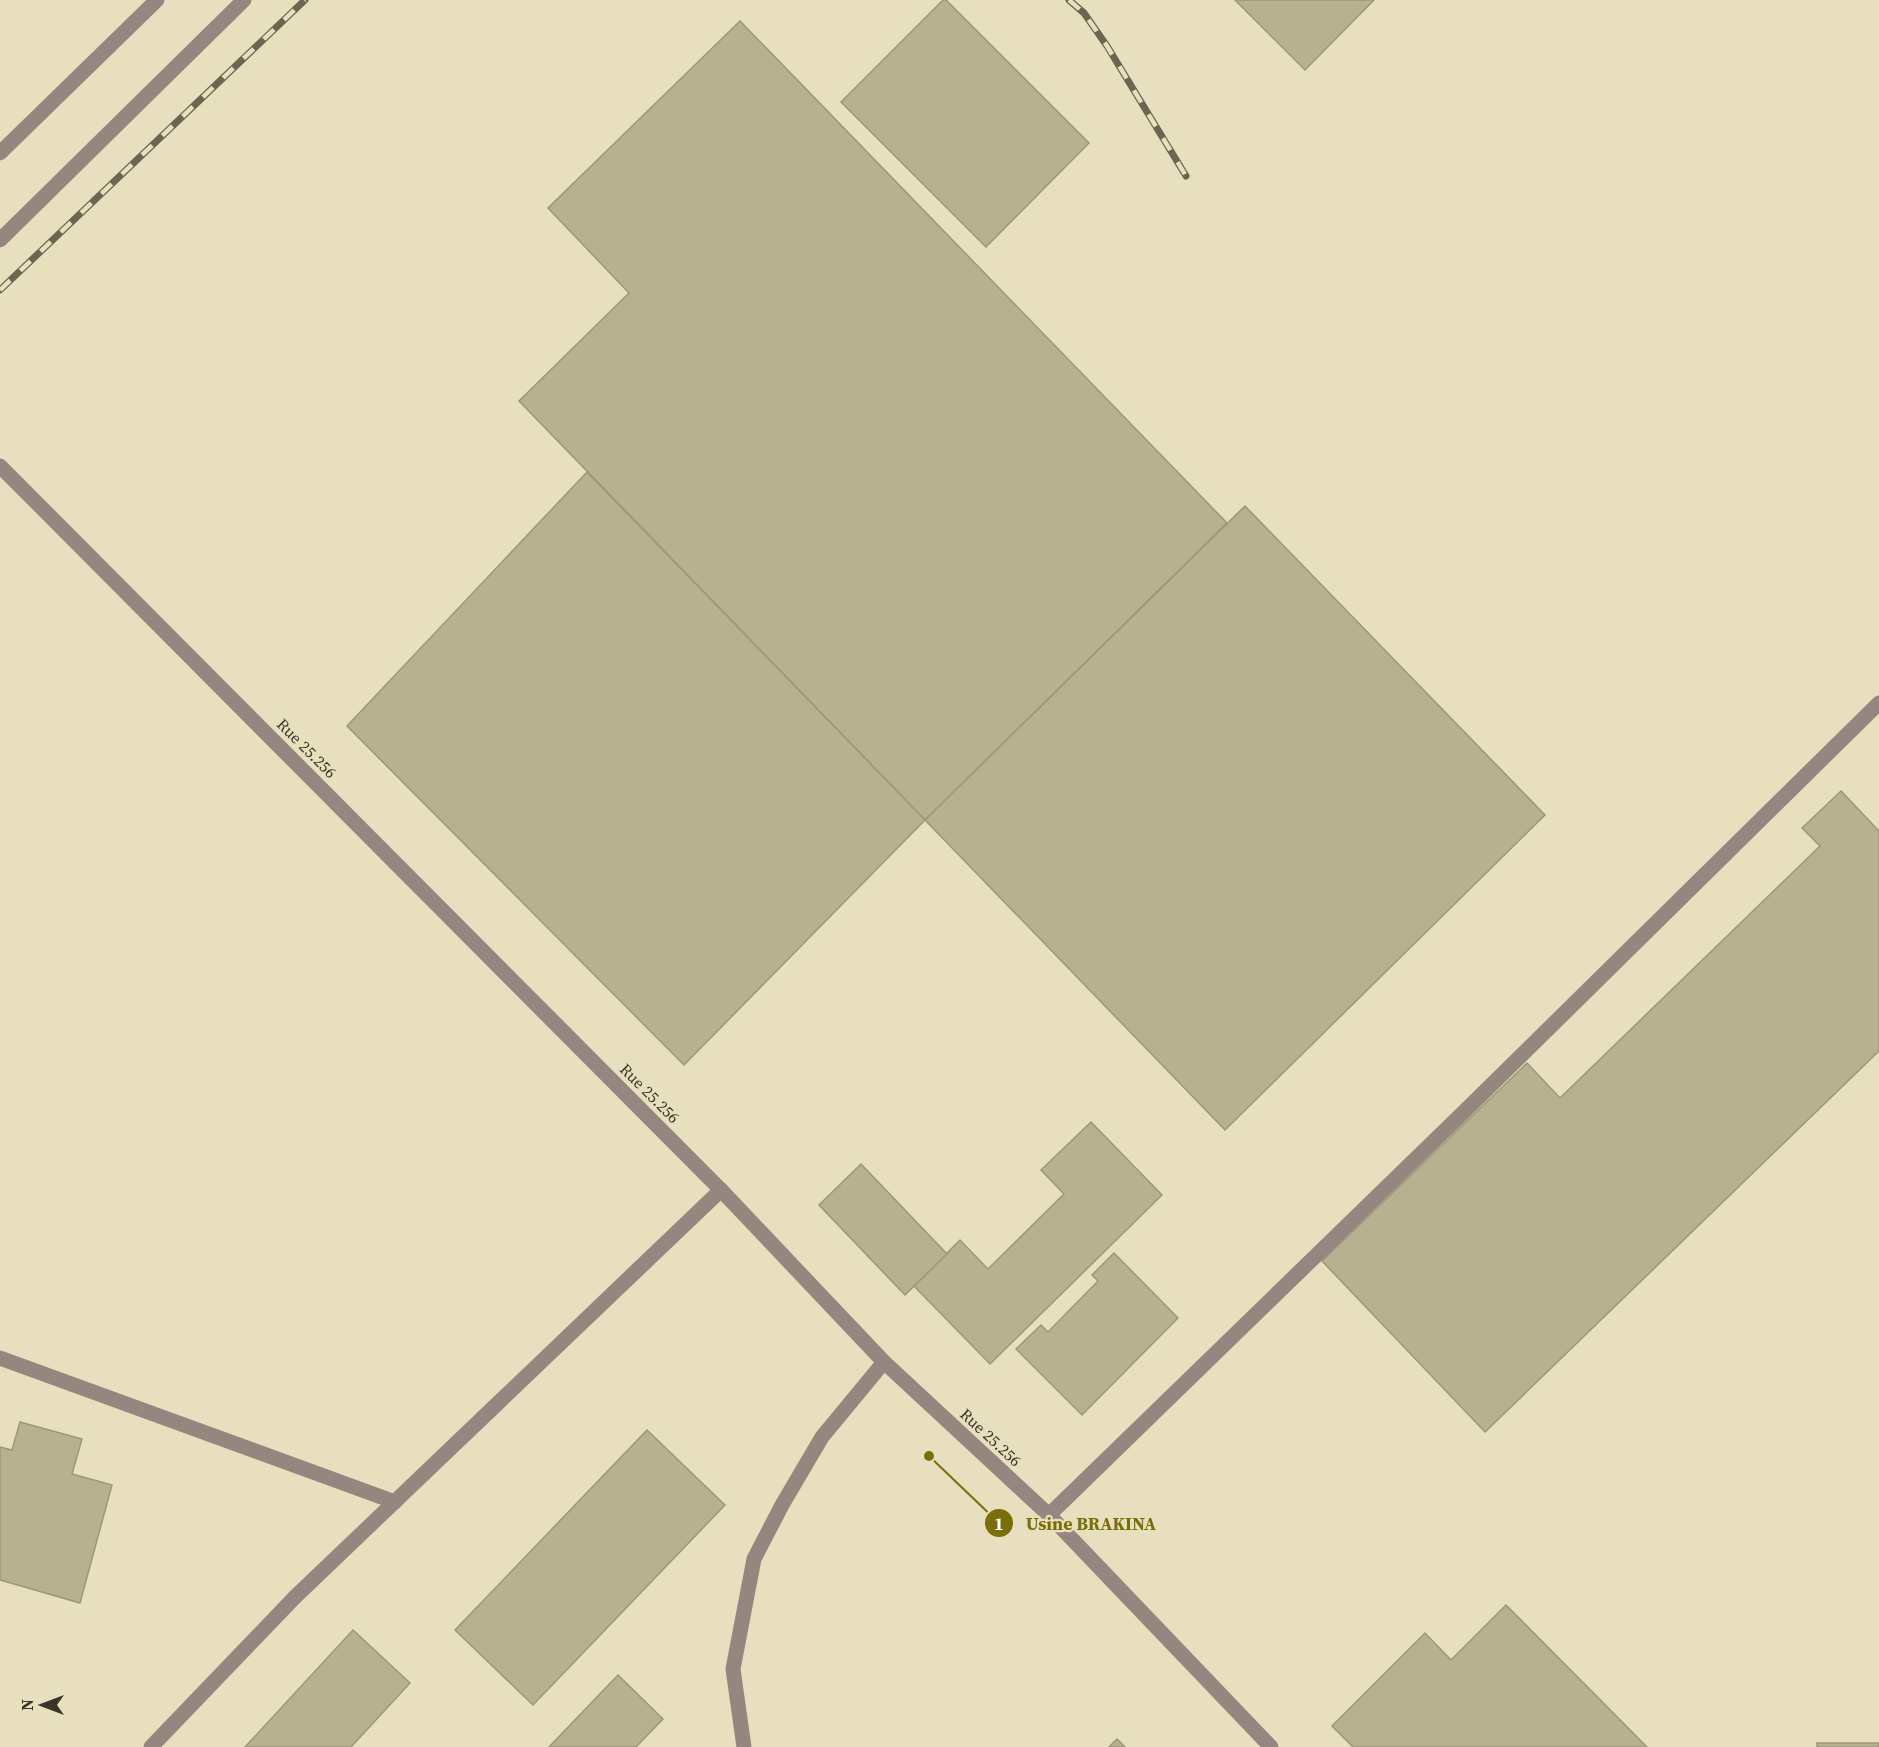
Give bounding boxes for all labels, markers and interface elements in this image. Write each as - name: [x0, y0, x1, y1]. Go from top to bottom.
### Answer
- street label: Rue 25.256: [272, 713, 342, 783]
- street label: Rue 25.256: [615, 1058, 685, 1128]
- street label: Rue 25.256: [956, 1403, 1026, 1471]
- callout: Usine BRAKINA: [984, 1505, 1168, 1541]
- text: 1: [994, 1511, 1004, 1536]
- text: Usine BRAKINA: [1026, 1511, 1156, 1536]
- north arrow: [12, 1675, 72, 1735]
- text: N: [16, 1699, 38, 1711]

